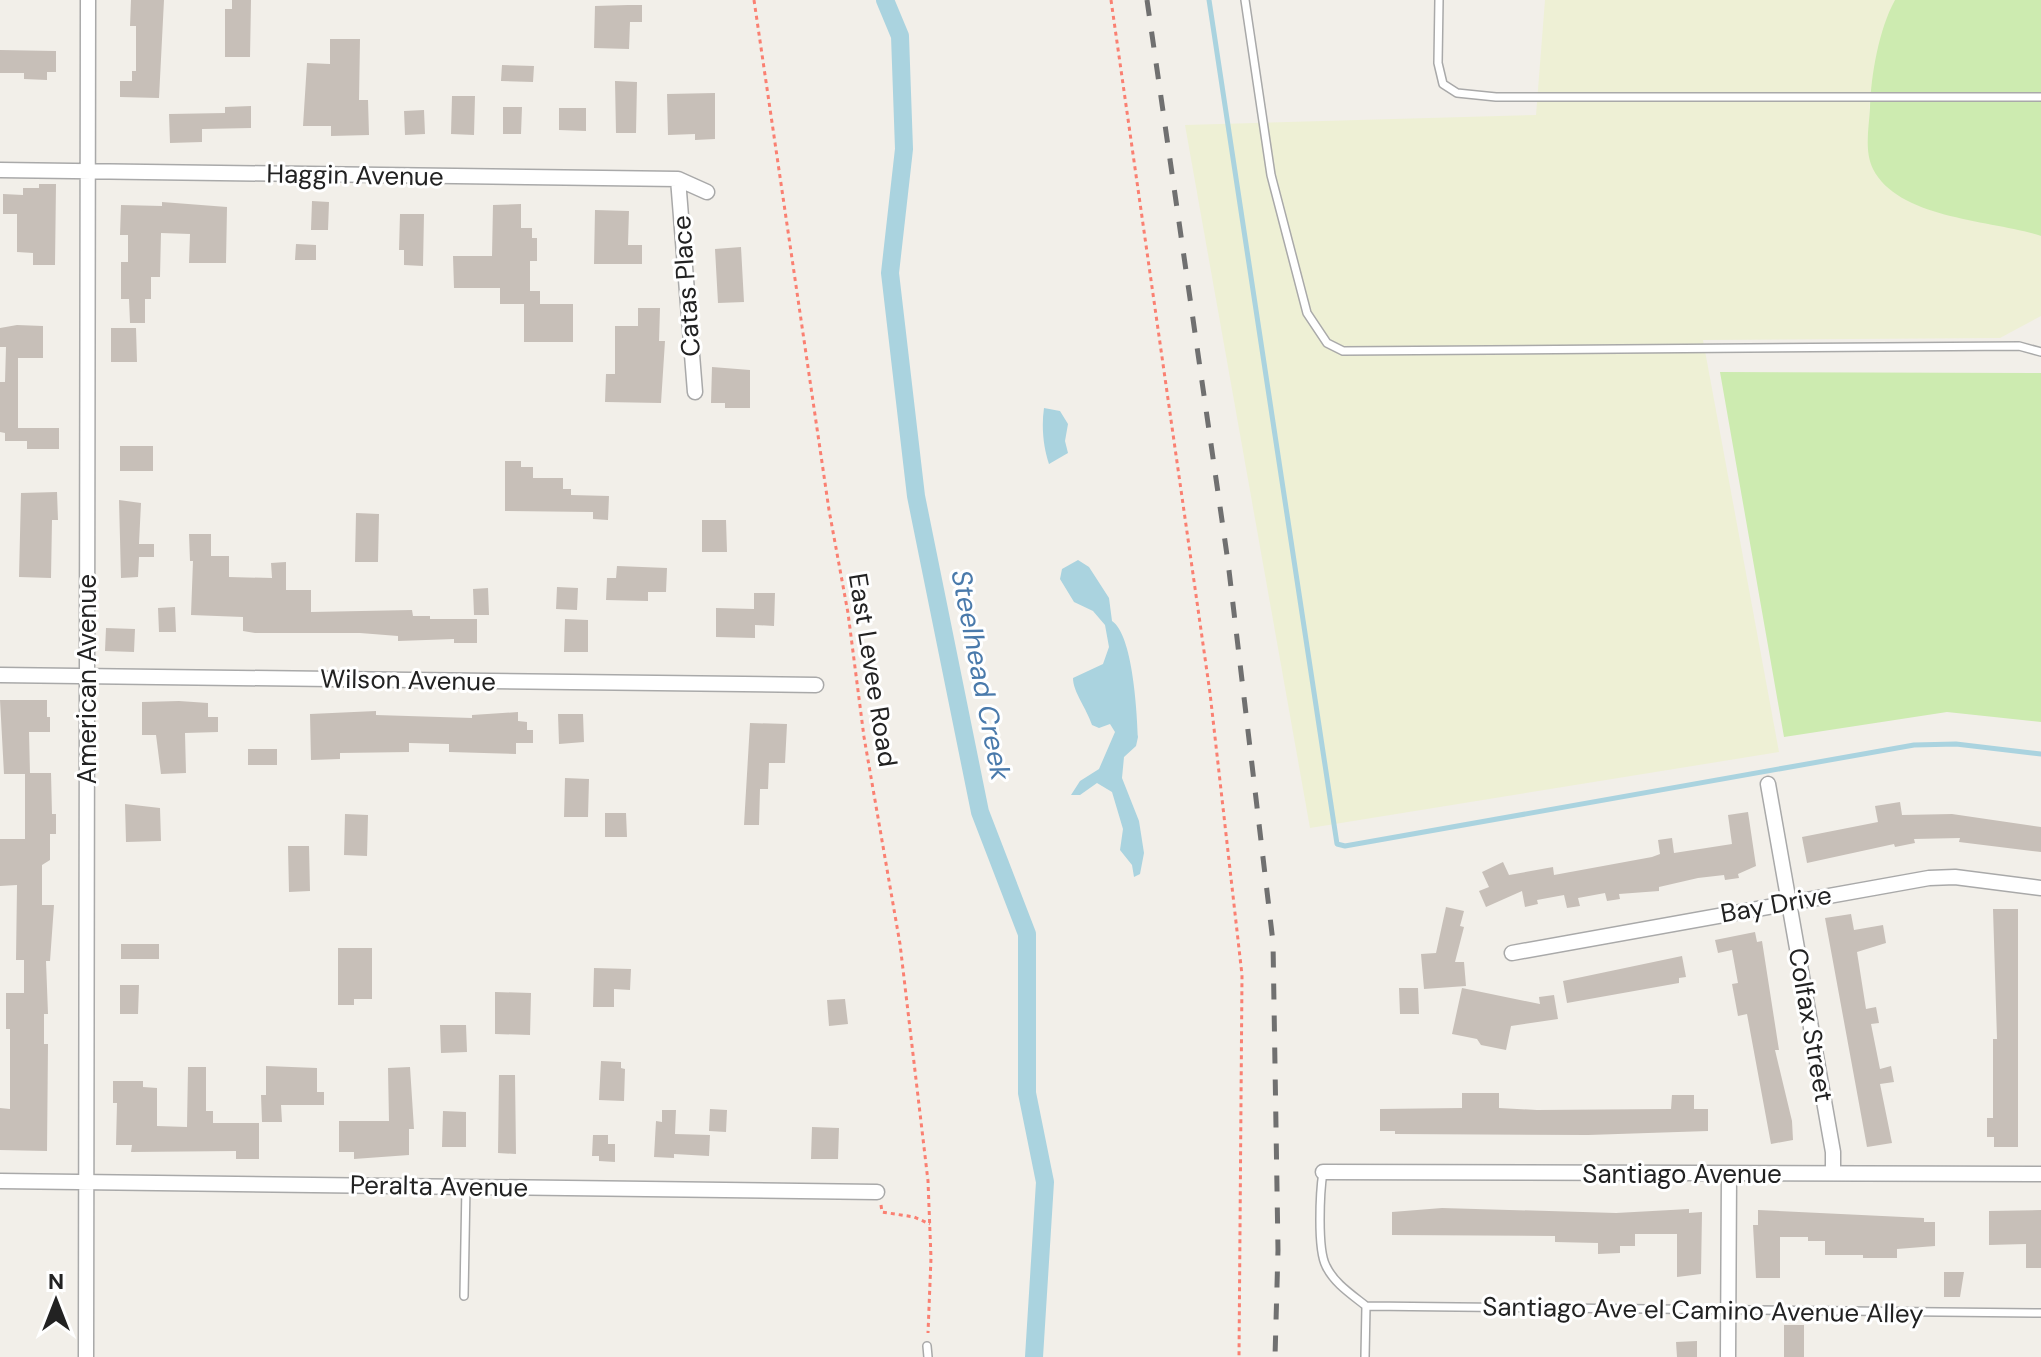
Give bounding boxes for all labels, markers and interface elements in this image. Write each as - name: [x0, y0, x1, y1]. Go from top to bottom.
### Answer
- street label: Haggin Avenue: [266, 156, 444, 194]
- street label: Catas Place: [664, 214, 708, 358]
- water label: Steelhead Creek: [942, 566, 1020, 784]
- street label: East Levee Road: [841, 571, 905, 769]
- street label: American Avenue: [70, 574, 104, 784]
- street label: Wilson Avenue: [320, 661, 496, 699]
- street label: Bay Drive: [1718, 878, 1834, 930]
- street label: Colfax Street: [1781, 945, 1841, 1105]
- street label: Santiago Avenue: [1582, 1157, 1782, 1191]
- street label: Peralta Avenue: [350, 1167, 528, 1205]
- north arrow: [16, 1261, 96, 1341]
- text: N: [48, 1267, 64, 1296]
- street label: Santiago Ave el Camino Avenue Alley: [1482, 1289, 1924, 1331]

